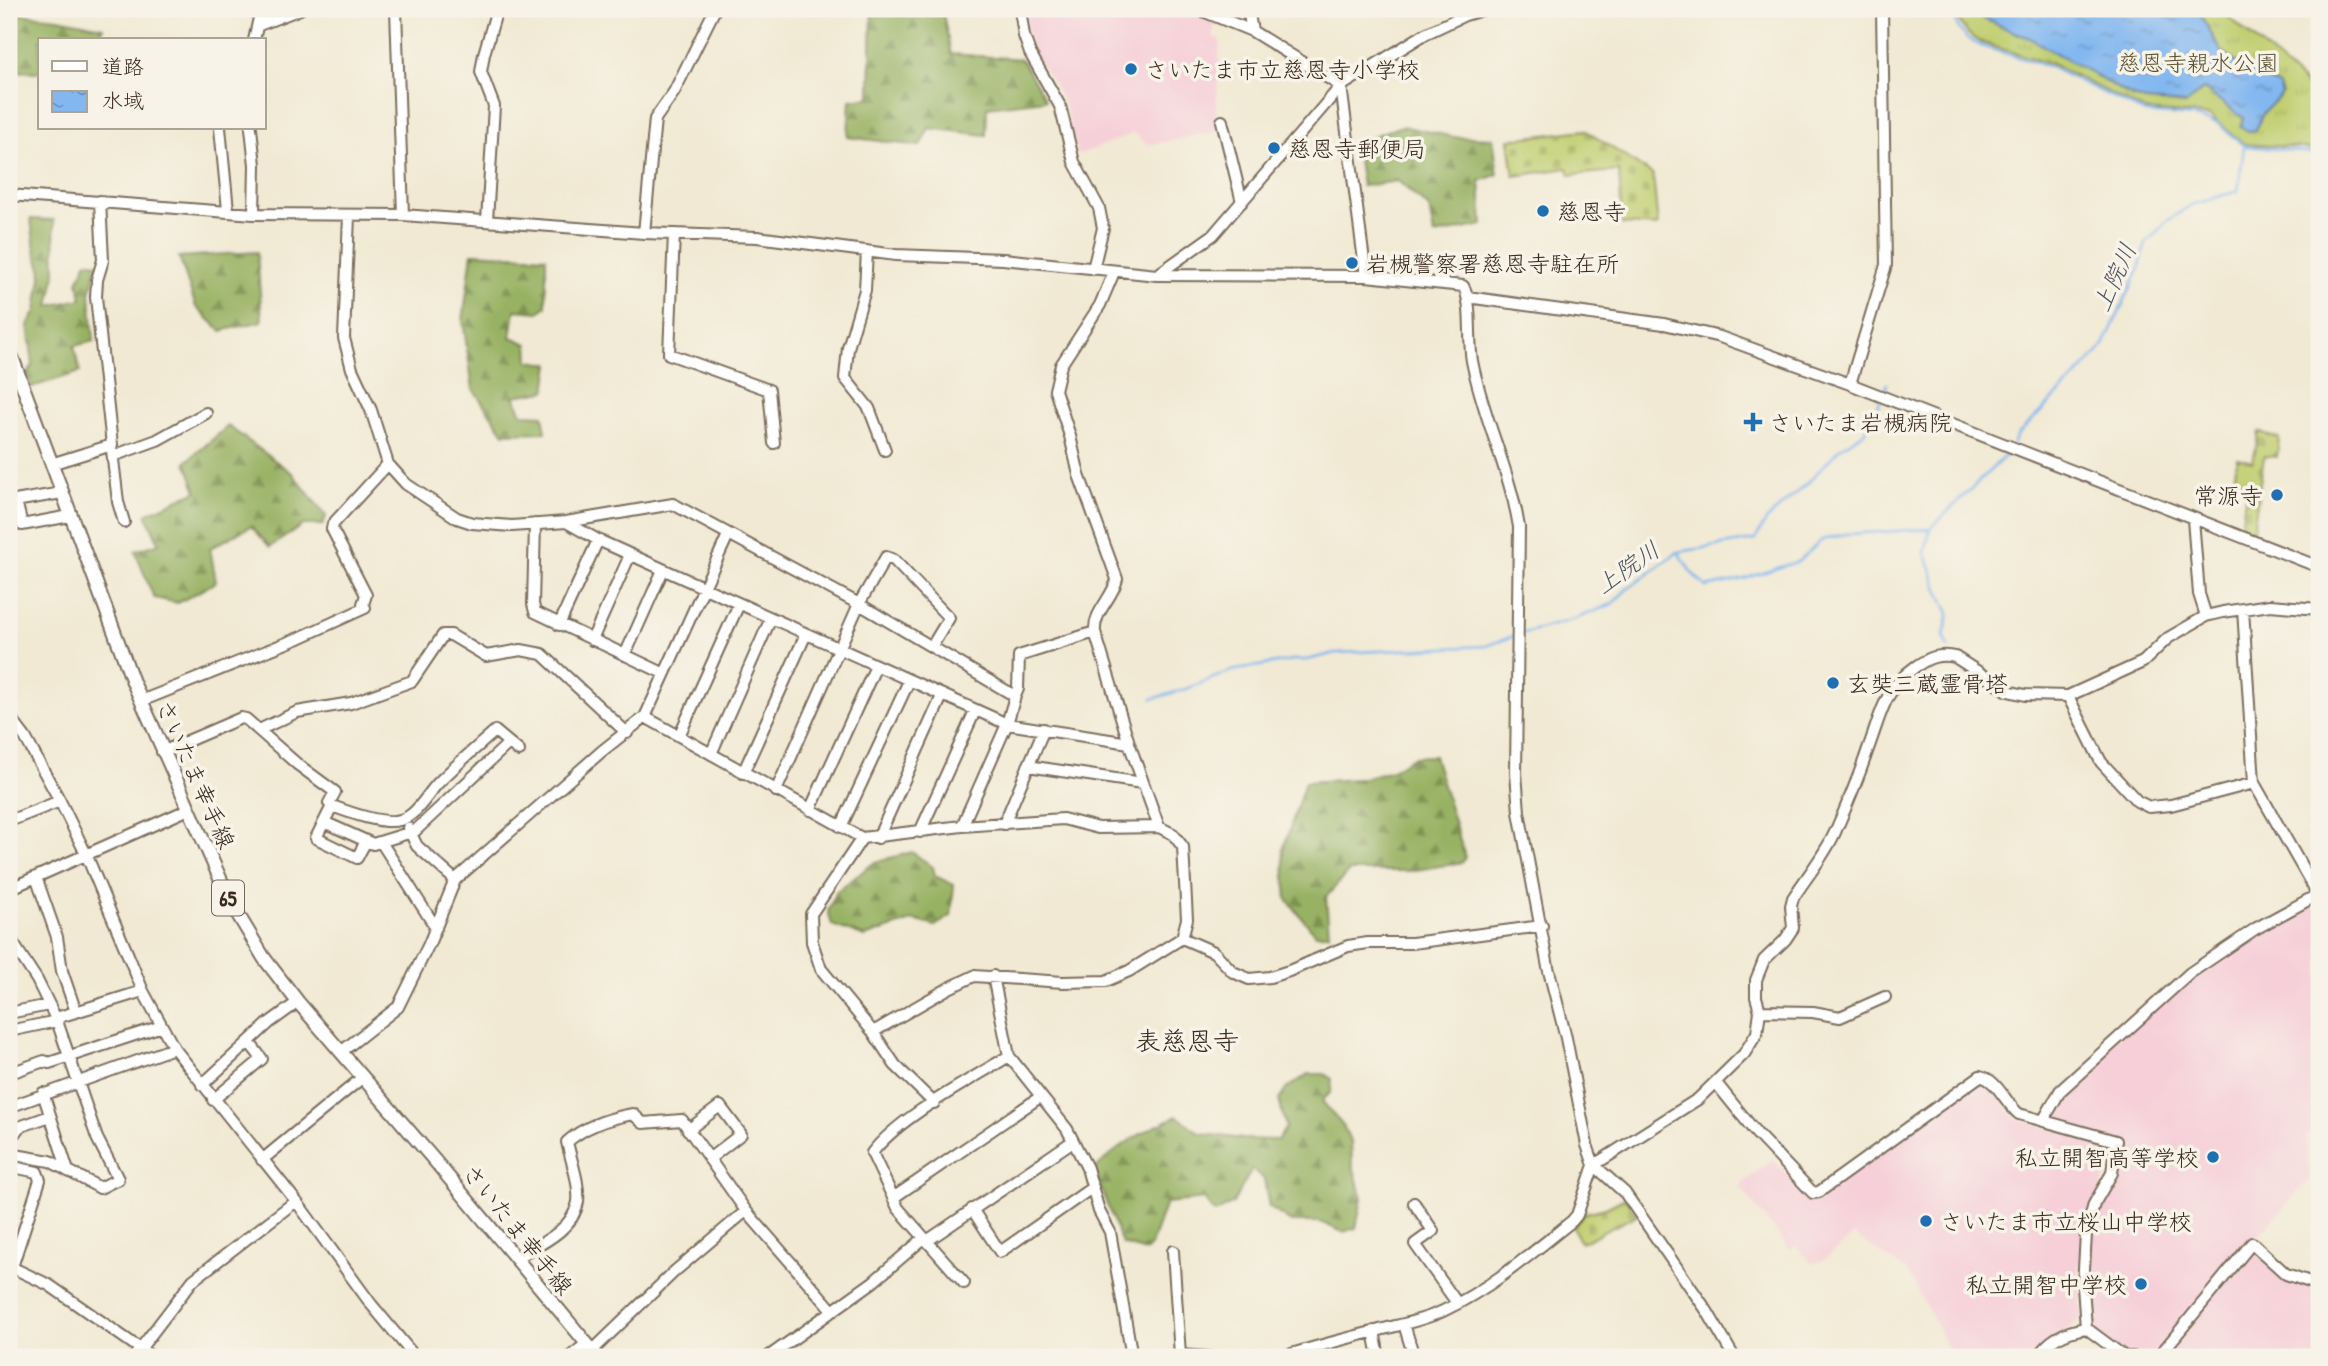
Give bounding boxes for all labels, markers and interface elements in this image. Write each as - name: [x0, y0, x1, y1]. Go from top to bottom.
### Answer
- legend: [38, 38, 266, 130]
- park label: 慈恩寺親水公園: [2118, 47, 2279, 78]
- text: 道路: [102, 52, 144, 81]
- place label: さいたま市立慈恩寺小学校: [1145, 54, 1420, 85]
- marker: さいたま市立慈恩寺小学校: [1123, 61, 1139, 77]
- text: 水域: [102, 86, 144, 115]
- place label: 慈恩寺郵便局: [1288, 133, 1426, 164]
- marker: 慈恩寺郵便局: [1266, 140, 1282, 156]
- place label: 慈恩寺: [1557, 196, 1626, 227]
- marker: 慈恩寺: [1535, 203, 1551, 219]
- water label: 上院川: [2085, 238, 2143, 316]
- place label: 岩槻警察署慈恩寺駐在所: [1366, 248, 1619, 279]
- marker: 岩槻警察署慈恩寺駐在所: [1344, 255, 1360, 271]
- place label: さいたま岩槻病院: [1769, 407, 1952, 438]
- marker: さいたま岩槻病院: [1743, 412, 1763, 432]
- place label: 常源寺: [2194, 480, 2263, 511]
- marker: 常源寺: [2269, 487, 2285, 503]
- water label: 上院川: [1588, 533, 1666, 601]
- place label: 玄奘三蔵霊骨塔: [1847, 668, 2008, 699]
- marker: 玄奘三蔵霊骨塔: [1825, 675, 1841, 691]
- street label: さいたま幸手線: [149, 695, 243, 853]
- road number: 65: [212, 880, 244, 916]
- district label: 表慈恩寺: [1135, 1023, 1239, 1058]
- place label: 私立開智高等学校: [2015, 1142, 2199, 1173]
- marker: 私立開智高等学校: [2205, 1149, 2221, 1165]
- street label: さいたま幸手線: [456, 1157, 580, 1301]
- place label: さいたま市立桜山中学校: [1940, 1206, 2192, 1237]
- marker: さいたま市立桜山中学校: [1918, 1213, 1934, 1229]
- place label: 私立開智中学校: [1966, 1269, 2127, 1300]
- marker: 私立開智中学校: [2133, 1276, 2149, 1292]

